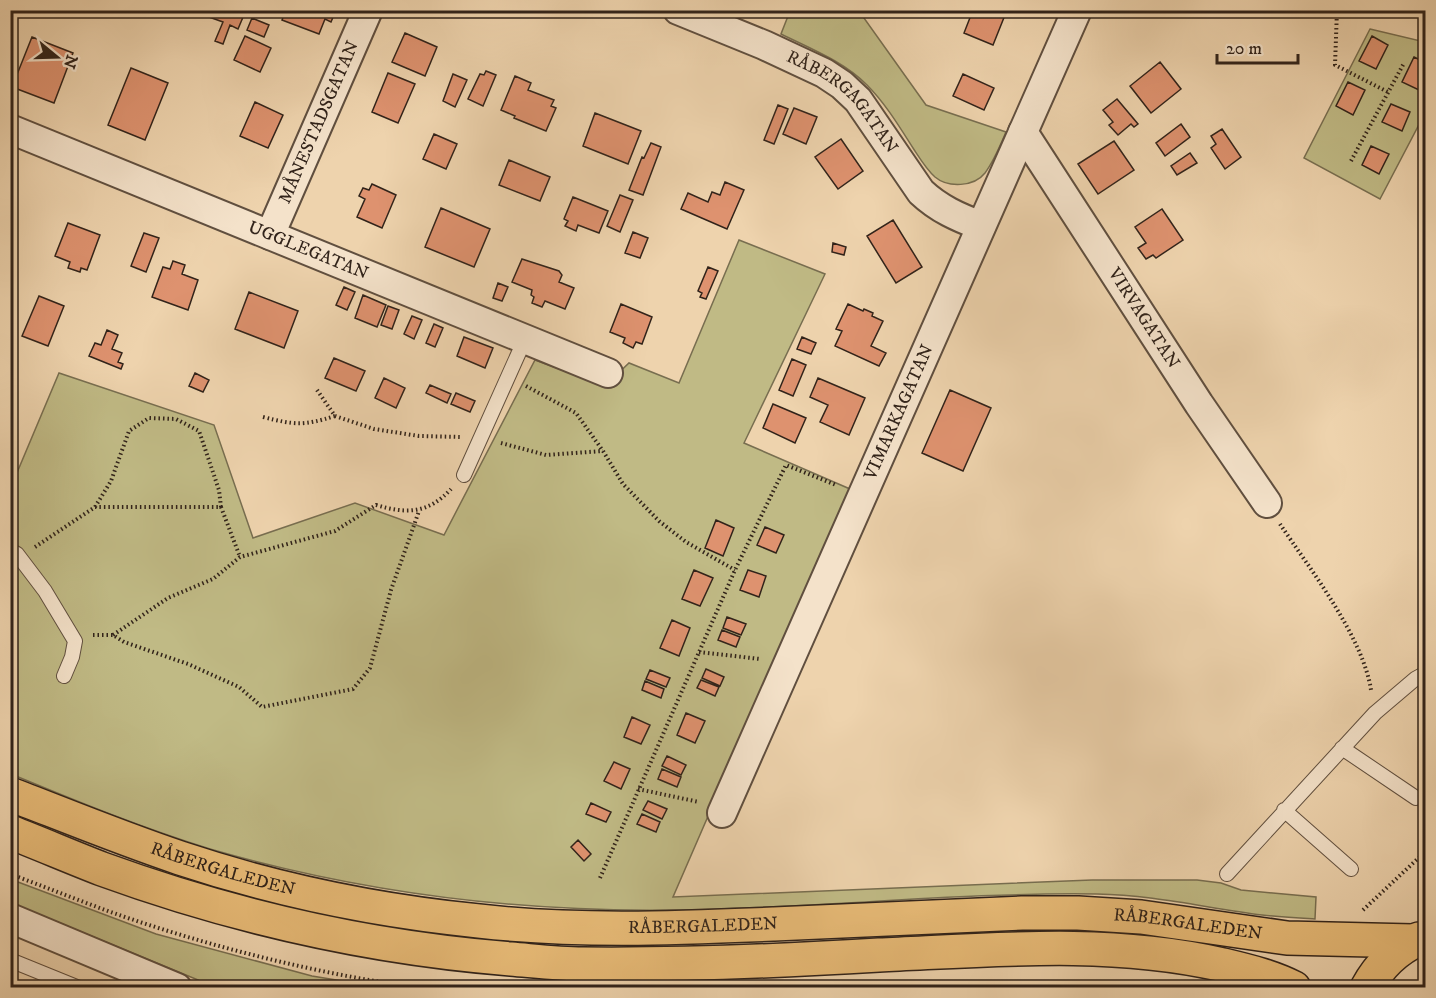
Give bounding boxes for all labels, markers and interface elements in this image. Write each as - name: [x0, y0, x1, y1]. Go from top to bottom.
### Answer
- north arrow: [27, 27, 87, 87]
- scale bar: [1217, 27, 1298, 65]
- street label: MÅNESTADSGATAN: [274, 37, 364, 207]
- text: 20 m: [1226, 38, 1262, 60]
- street label: RÅBERGAGATAN: [783, 46, 903, 158]
- text: N: [59, 52, 82, 71]
- street label: UGGLEGATAN: [245, 216, 372, 285]
- street label: VIRVAGATAN: [1102, 263, 1184, 373]
- street label: VIMARKAGATAN: [859, 341, 939, 484]
- street label: RÅBERGALEDEN: [147, 838, 298, 901]
- street label: RÅBERGALEDEN: [1113, 904, 1264, 945]
- street label: RÅBERGALEDEN: [628, 913, 778, 939]

